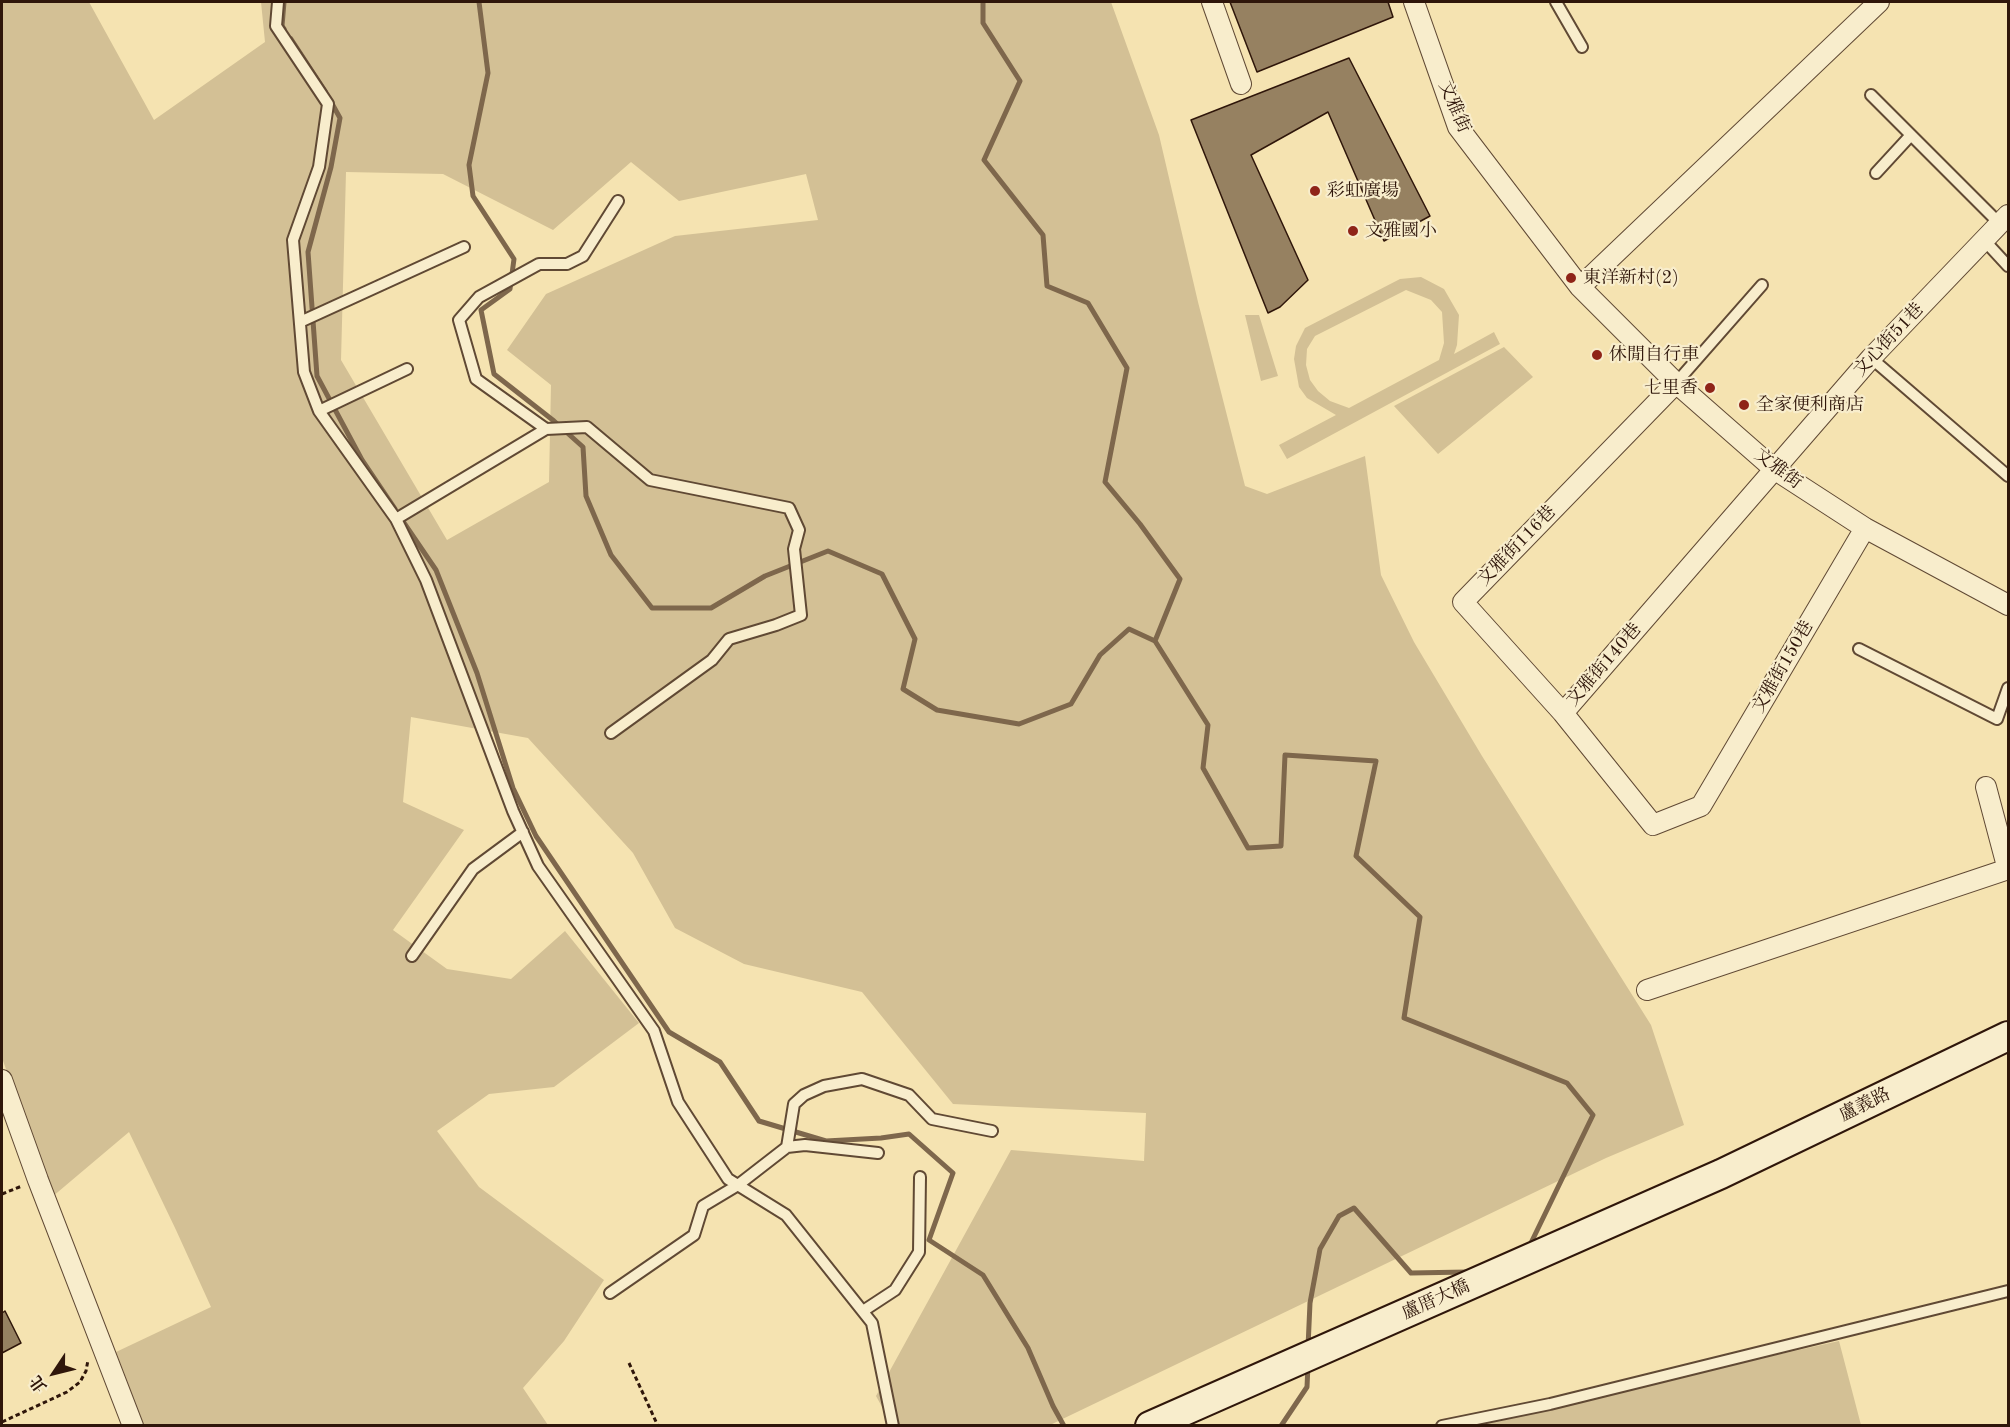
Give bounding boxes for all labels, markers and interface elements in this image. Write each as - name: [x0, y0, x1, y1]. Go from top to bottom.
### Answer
- street label: 文雅街: [1434, 78, 1474, 136]
- place label: 彩虹廣場: [1327, 180, 1399, 202]
- marker: 彩虹廣場: [1308, 184, 1322, 198]
- place label: 文雅國小: [1365, 220, 1437, 242]
- marker: 文雅國小: [1346, 224, 1360, 238]
- place label: 東洋新村(2): [1583, 267, 1679, 289]
- marker: 東洋新村(2): [1564, 271, 1578, 285]
- street label: 文心街51巷: [1849, 299, 1929, 381]
- place label: 休閒自行車: [1609, 344, 1699, 366]
- marker: 休閒自行車: [1590, 348, 1604, 362]
- place label: 七里香: [1644, 377, 1698, 399]
- marker: 七里香: [1703, 381, 1717, 395]
- place label: 全家便利商店: [1756, 394, 1864, 416]
- marker: 全家便利商店: [1737, 398, 1751, 412]
- street label: 文雅街: [1750, 444, 1806, 494]
- street label: 文雅街116巷: [1473, 501, 1561, 591]
- street label: 文雅街150巷: [1748, 617, 1818, 717]
- street label: 文雅街140巷: [1562, 619, 1646, 711]
- street label: 盧義路: [1836, 1083, 1894, 1127]
- street label: 盧厝大橋: [1399, 1275, 1473, 1325]
- north arrow: [24, 1343, 84, 1403]
- text: 北: [28, 1372, 50, 1394]

